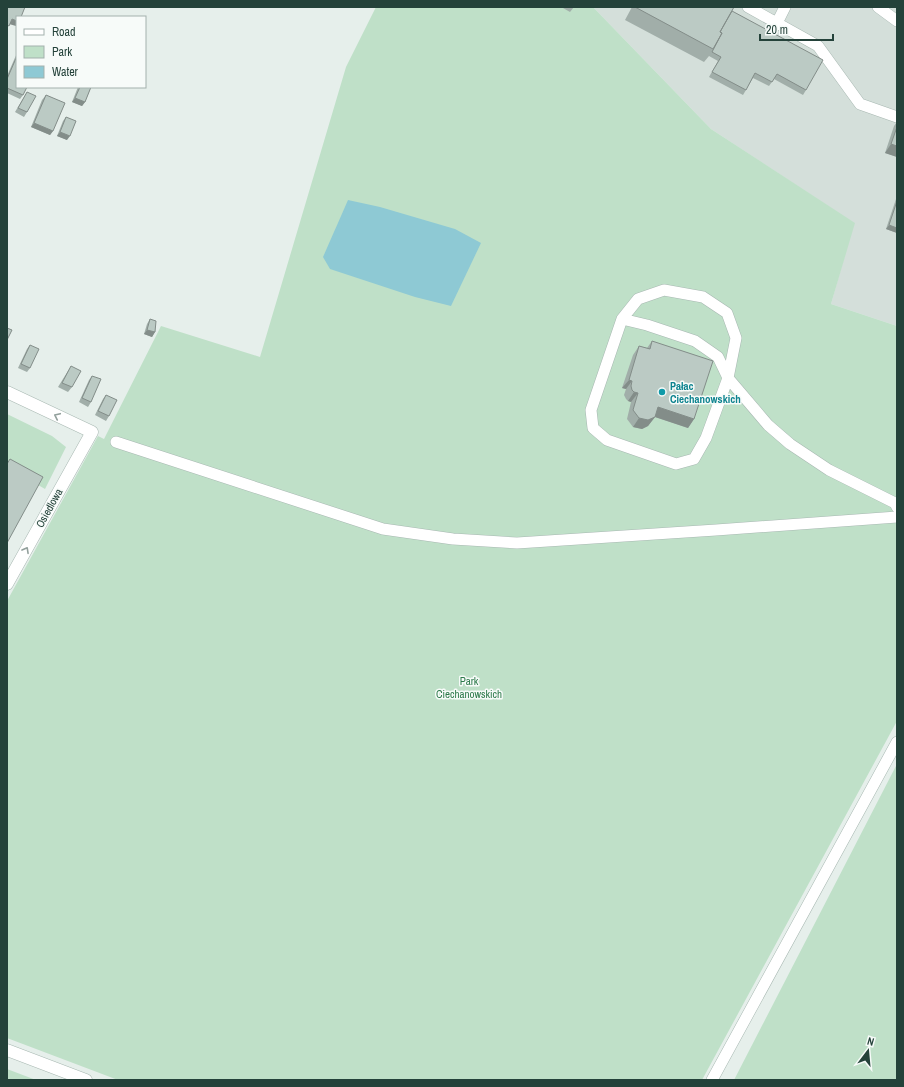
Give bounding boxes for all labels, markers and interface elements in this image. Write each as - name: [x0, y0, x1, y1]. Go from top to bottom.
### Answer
- legend: [16, 16, 146, 88]
- scale bar: [760, 16, 833, 42]
- text: 20 m: [766, 22, 788, 38]
- text: Road: [52, 24, 76, 40]
- text: Park: [52, 44, 72, 60]
- text: Water: [52, 64, 79, 80]
- place label: Pałac Ciechanowskich: [670, 379, 741, 406]
- marker: Pałac Ciechanowskich: [657, 387, 667, 397]
- one-way arrow: [53, 412, 60, 420]
- street label: Osiedlowa: [33, 486, 65, 530]
- one-way arrow: [21, 546, 29, 554]
- park label: Park Ciechanowskich: [436, 674, 502, 701]
- north arrow: [848, 1031, 888, 1071]
- text: N: [866, 1034, 876, 1049]

